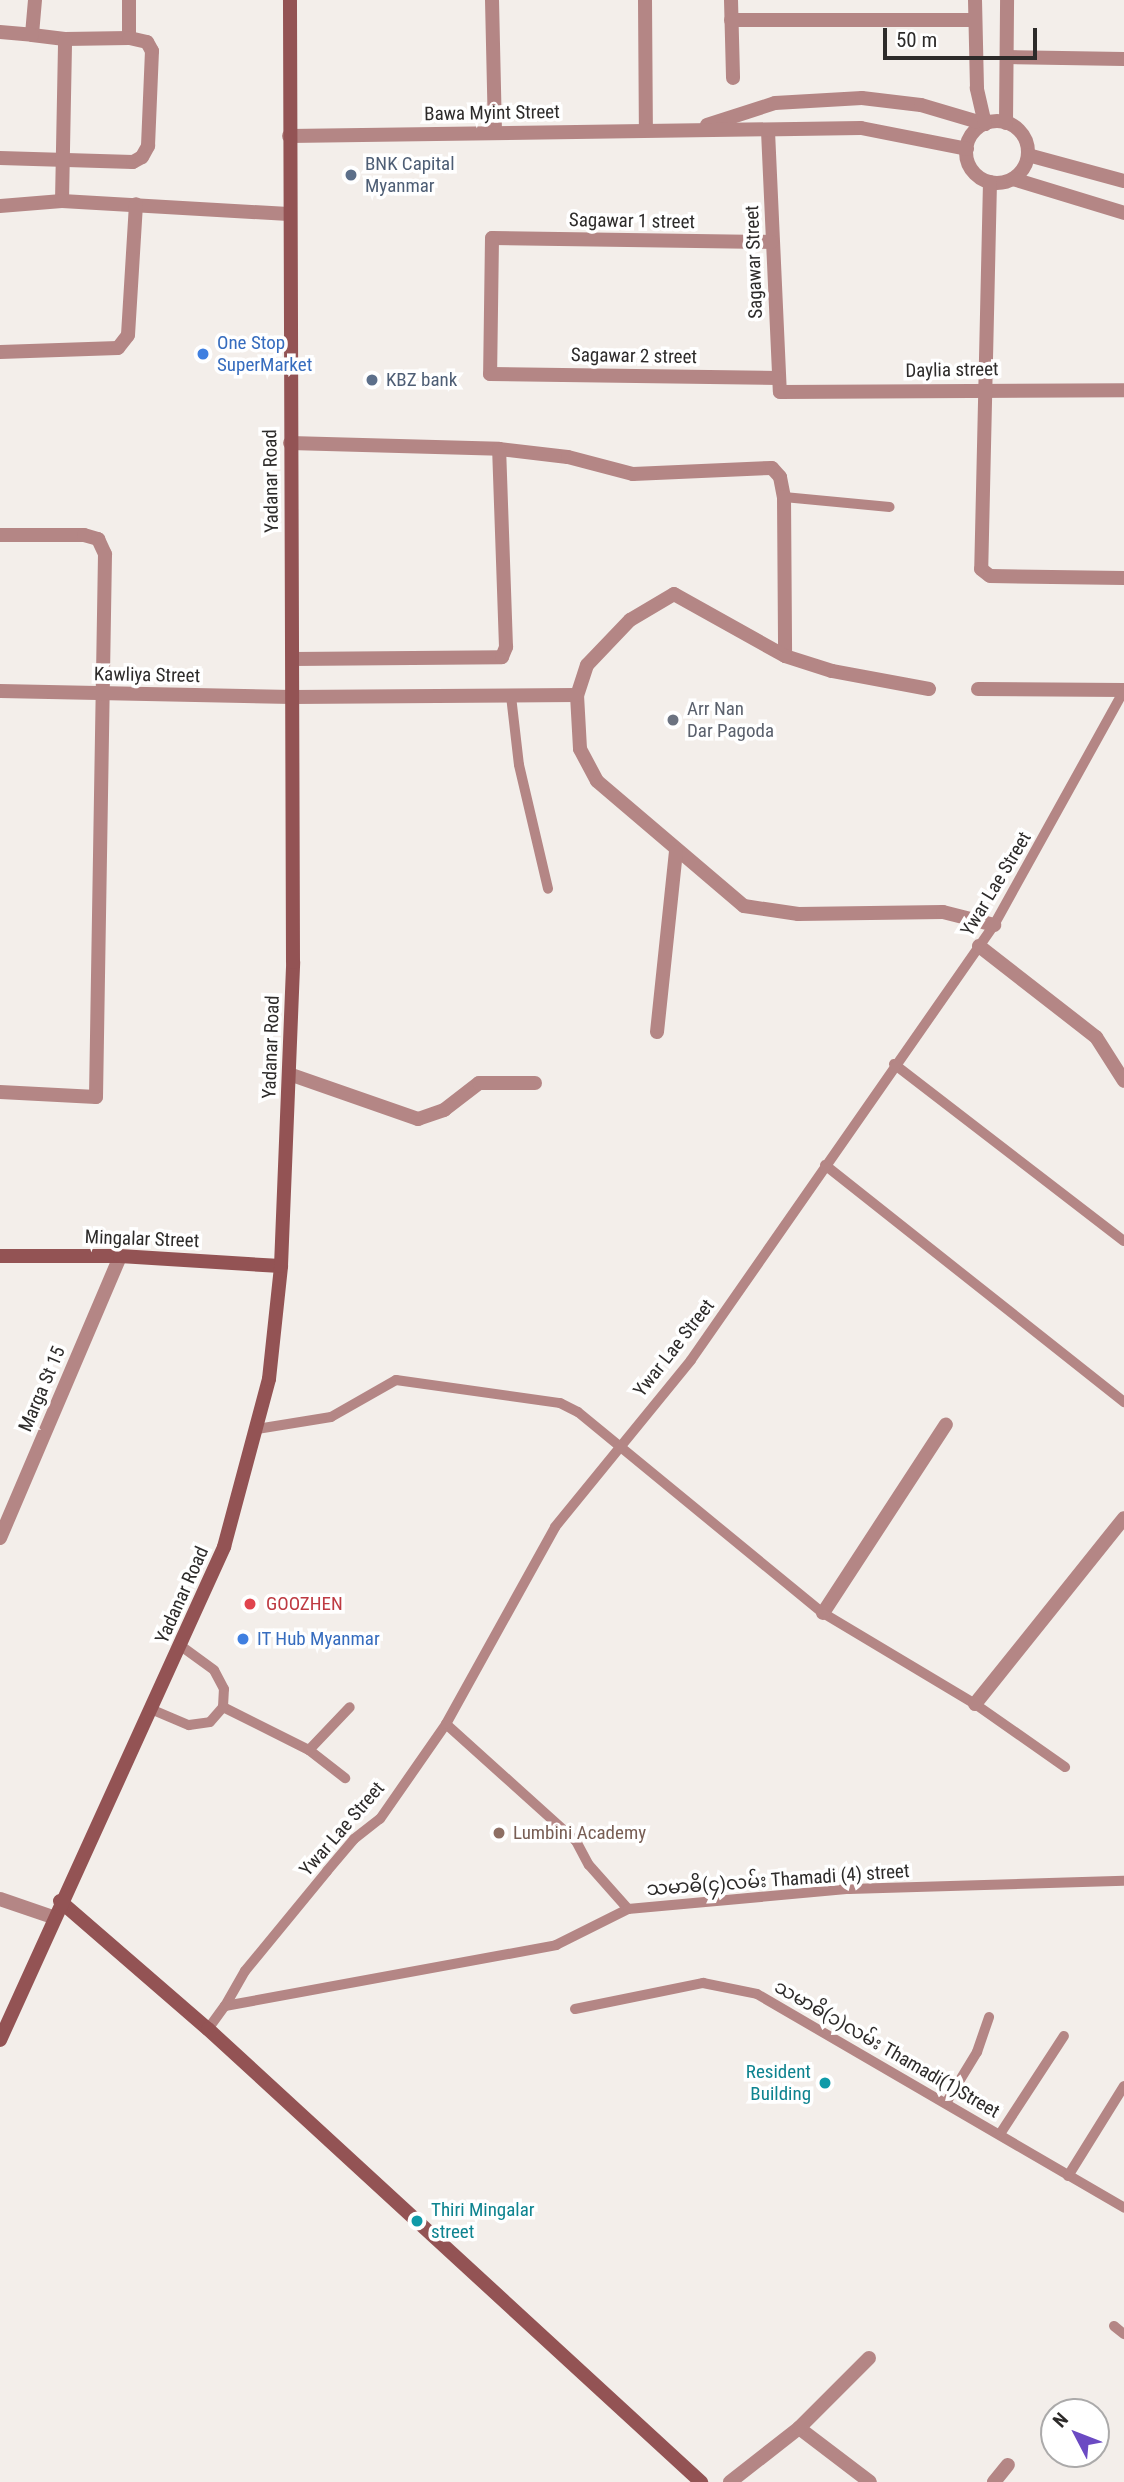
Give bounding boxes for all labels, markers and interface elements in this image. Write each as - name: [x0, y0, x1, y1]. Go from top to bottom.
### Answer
- scale bar: [886, 14, 1040, 58]
- text: 50 m: [896, 28, 937, 52]
- street label: Bawa Myint Street: [424, 100, 560, 126]
- place label: BNK Capital Myanmar: [365, 153, 455, 197]
- marker: BNK Capital Myanmar: [343, 167, 359, 183]
- street label: Sagawar Street: [741, 205, 767, 319]
- street label: Sagawar 1 street: [569, 209, 695, 233]
- place label: One Stop SuperMarket: [217, 332, 312, 376]
- street label: Sagawar 2 street: [571, 344, 697, 368]
- marker: One Stop SuperMarket: [195, 346, 211, 362]
- street label: Daylia street: [905, 358, 999, 382]
- place label: KBZ bank: [386, 369, 457, 391]
- marker: KBZ bank: [364, 372, 380, 388]
- street label: Yadanar Road: [259, 429, 283, 533]
- street label: Kawliya Street: [94, 663, 200, 687]
- place label: Arr Nan Dar Pagoda: [687, 698, 774, 742]
- marker: Arr Nan Dar Pagoda: [665, 712, 681, 728]
- street label: Ywar Lae Street: [956, 828, 1036, 940]
- street label: Yadanar Road: [258, 995, 284, 1099]
- street label: Mingalar Street: [84, 1226, 200, 1252]
- street label: Ywar Lae Street: [629, 1295, 719, 1401]
- street label: Marga St 15: [14, 1343, 70, 1435]
- street label: Yadanar Road: [151, 1543, 213, 1647]
- place label: GOOZHEN: [266, 1593, 343, 1615]
- marker: GOOZHEN: [240, 1594, 260, 1614]
- place label: IT Hub Myanmar: [257, 1628, 380, 1650]
- marker: IT Hub Myanmar: [235, 1631, 251, 1647]
- street label: Ywar Lae Street: [295, 1777, 389, 1881]
- place label: Lumbini Academy: [513, 1822, 646, 1844]
- marker: Lumbini Academy: [491, 1825, 507, 1841]
- street label: သမာဓိ(၄)လမ်း Thamadi (4) street: [646, 1859, 910, 1901]
- street label: သမာဓိ(၁)လမ်း Thamadi(1)Street: [770, 1975, 1004, 2123]
- place label: Resident Building: [746, 2061, 811, 2105]
- marker: Resident Building: [817, 2075, 833, 2091]
- place label: Thiri Mingalar street: [431, 2199, 535, 2243]
- marker: Thiri Mingalar street: [409, 2213, 425, 2229]
- north arrow: [1040, 2398, 1110, 2468]
- text: N: [1048, 2408, 1073, 2432]

